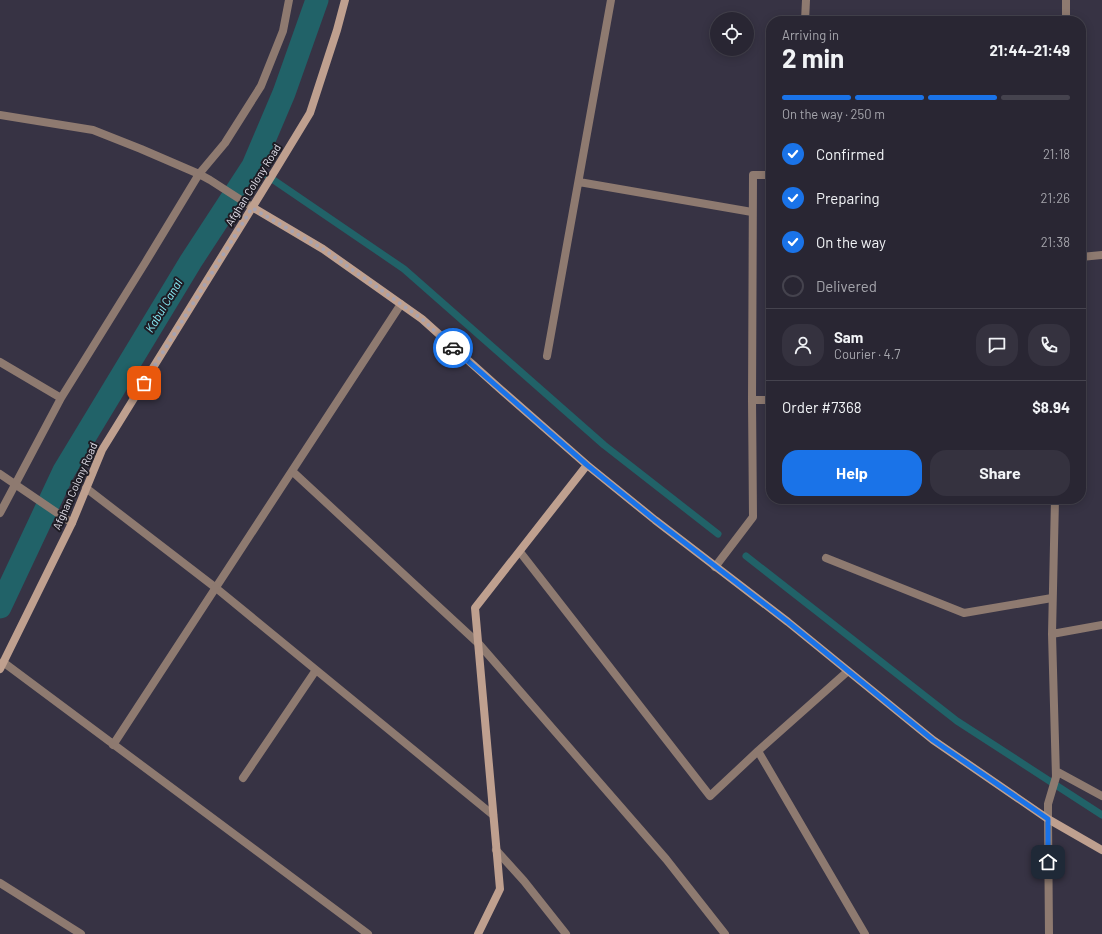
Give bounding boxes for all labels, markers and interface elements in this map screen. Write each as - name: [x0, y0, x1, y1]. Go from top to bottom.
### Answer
- map controls: [710, 12, 754, 56]
- button: locate: [710, 12, 754, 56]
- text: Arriving in: [782, 27, 839, 43]
- text: 21:44–21:49: [990, 41, 1070, 59]
- text: 2 min: [782, 42, 844, 73]
- text: On the way · 250 m: [782, 106, 885, 122]
- street label: Afghan Colony Road: [222, 141, 283, 228]
- icon: check: [782, 143, 804, 165]
- text: Confirmed: [816, 145, 884, 163]
- text: 21:18: [1043, 146, 1070, 162]
- icon: check: [782, 187, 804, 209]
- text: Preparing: [816, 189, 880, 207]
- text: 21:26: [1041, 190, 1070, 206]
- icon: check: [782, 231, 804, 253]
- text: On the way: [816, 233, 886, 251]
- text: 21:38: [1041, 234, 1070, 250]
- water label: Kabul Canal: [142, 276, 185, 335]
- text: Delivered: [816, 277, 877, 295]
- button: person: [782, 324, 824, 366]
- button: chat: [976, 324, 1018, 366]
- button: phone: [1028, 324, 1070, 366]
- courier: [433, 328, 473, 368]
- text: Sam: [834, 328, 863, 346]
- icon: car: [442, 337, 464, 359]
- text: Courier · 4.7: [834, 346, 901, 362]
- pin: [127, 366, 161, 400]
- icon: bag: [133, 372, 155, 394]
- text: Order #7368: [782, 398, 862, 416]
- text: $8.94: [1032, 398, 1070, 416]
- street label: Afghan Colony Road: [49, 440, 100, 531]
- button: Help: [782, 450, 922, 496]
- button: Share: [930, 450, 1070, 496]
- pin: [1031, 845, 1065, 879]
- icon: home: [1037, 851, 1059, 873]

